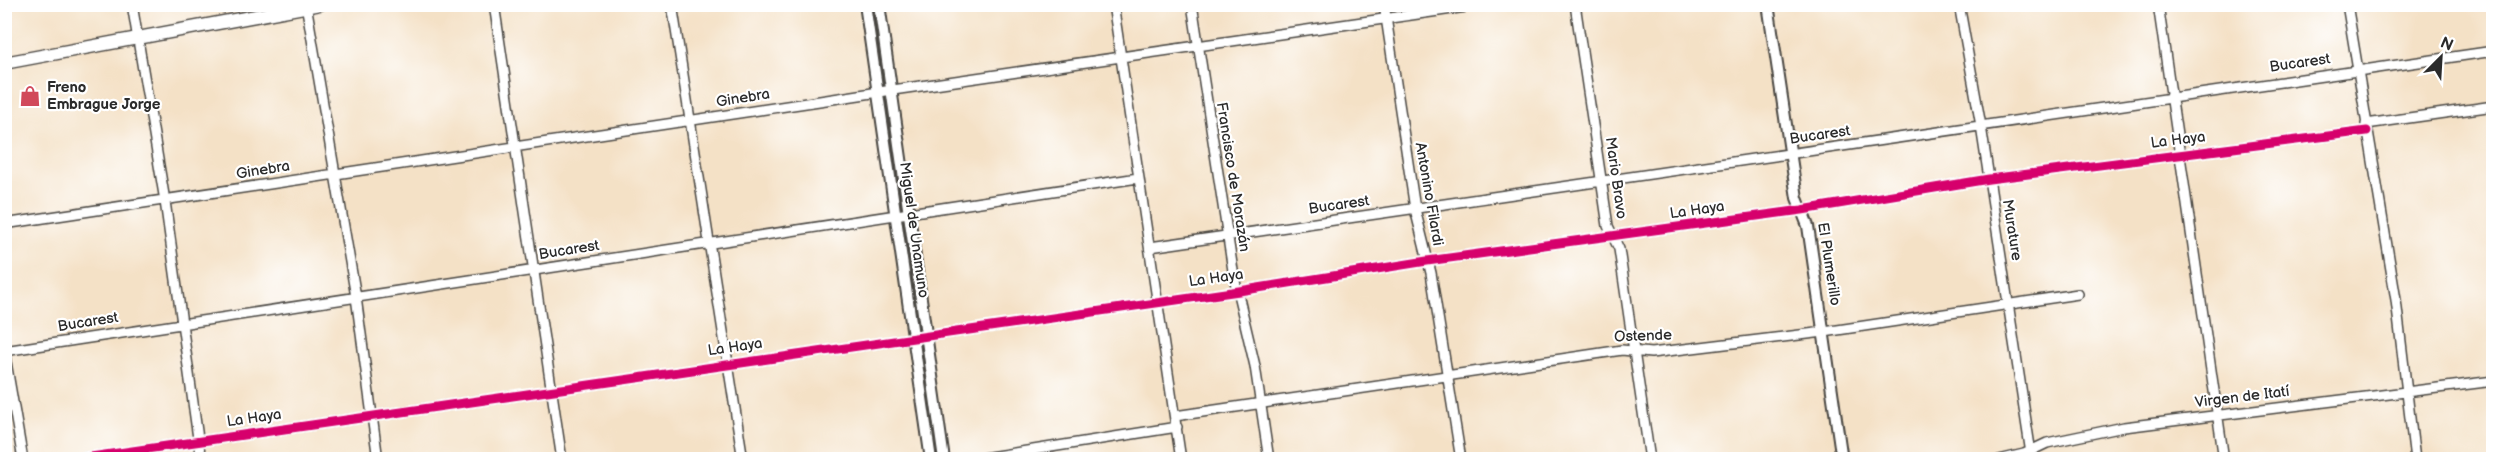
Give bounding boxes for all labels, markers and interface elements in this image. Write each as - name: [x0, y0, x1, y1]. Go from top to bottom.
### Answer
- north arrow: [2411, 27, 2471, 87]
- text: N: [2437, 34, 2456, 56]
- street label: Bucarest: [2268, 49, 2332, 77]
- place label: Freno Embrague Jorge: [47, 78, 161, 114]
- shop icon: Freno Embrague Jorge: [18, 84, 42, 108]
- street label: Ginebra: [715, 84, 771, 112]
- street label: Francisco de Morazán: [1212, 101, 1254, 253]
- street label: Bucarest: [1788, 121, 1852, 149]
- street label: La Haya: [2150, 127, 2206, 153]
- street label: Mario Bravo: [1601, 136, 1631, 220]
- street label: Antonino Filardi: [1411, 141, 1447, 247]
- street label: Ginebra: [235, 156, 291, 184]
- street label: Miguel de Unamuno: [895, 161, 933, 299]
- street label: Bucarest: [1307, 191, 1371, 219]
- street label: La Haya: [1668, 197, 1726, 223]
- street label: Murature: [1998, 198, 2026, 262]
- street label: El Plumerillo: [1813, 221, 1845, 307]
- street label: Bucarest: [537, 236, 601, 264]
- street label: La Haya: [1187, 265, 1245, 291]
- street label: Bucarest: [56, 308, 120, 336]
- street label: Ostende: [1614, 325, 1672, 347]
- street label: La Haya: [706, 334, 764, 360]
- street label: Virgen de Itatí: [2194, 382, 2291, 412]
- street label: La Haya: [225, 405, 283, 431]

